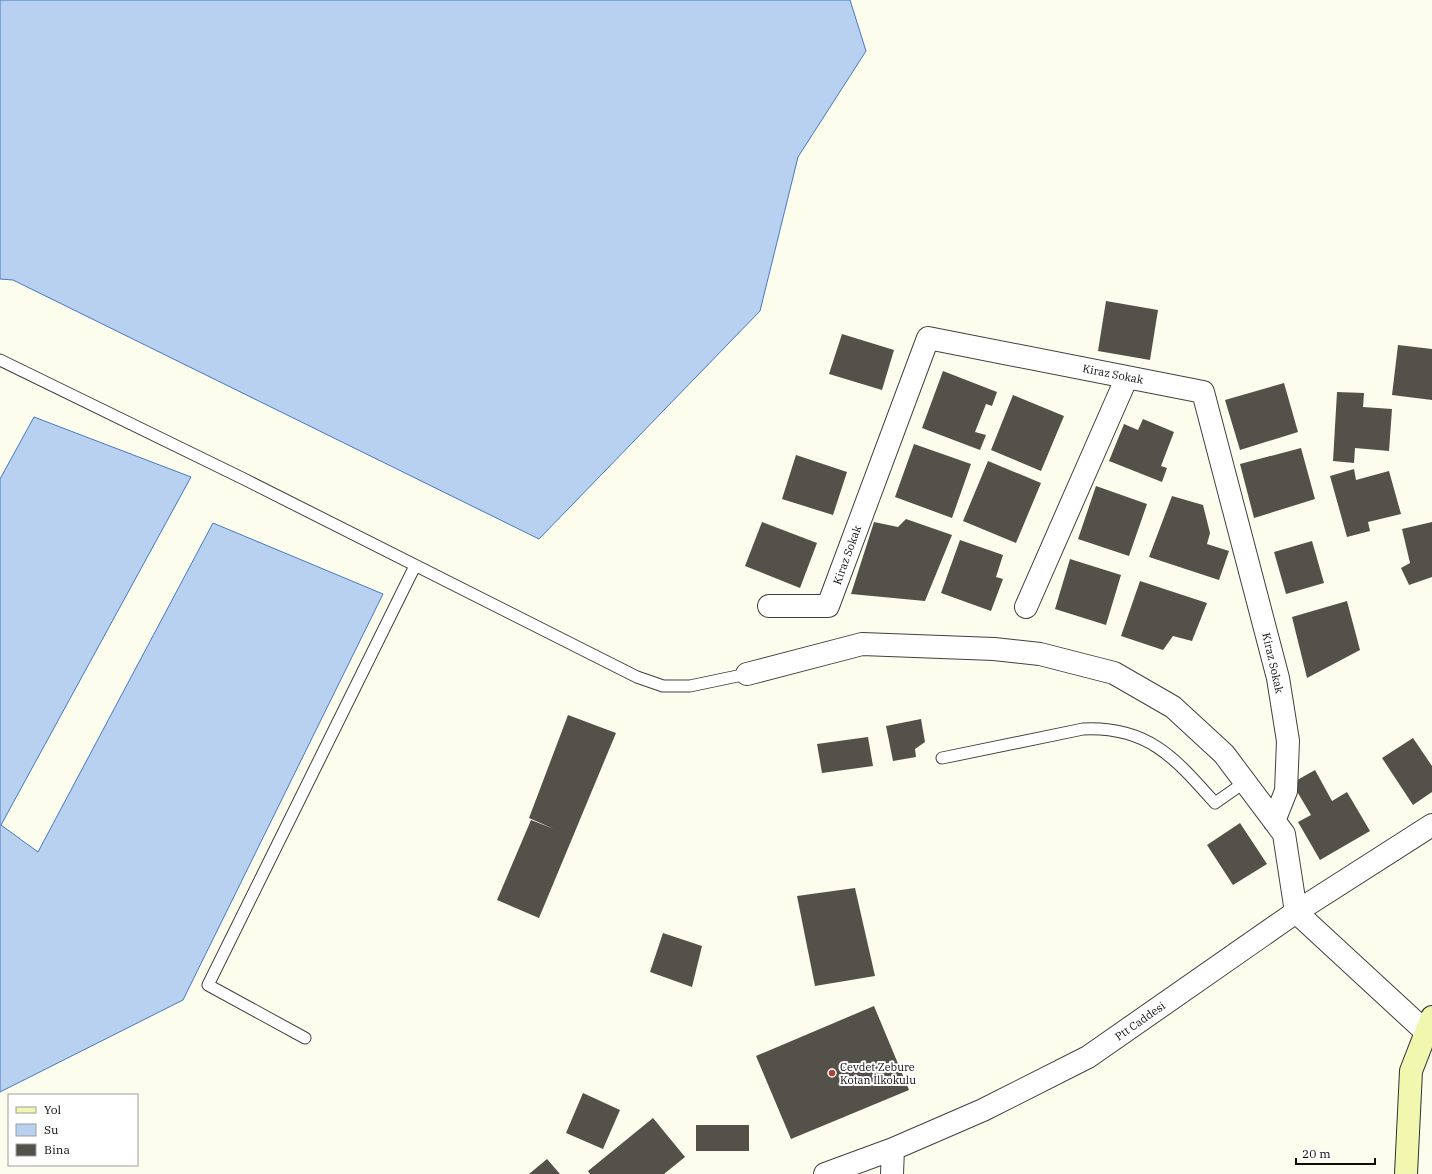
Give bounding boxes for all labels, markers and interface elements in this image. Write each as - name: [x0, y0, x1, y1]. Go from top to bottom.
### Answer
- street label: Kiraz Sokak: [1081, 361, 1145, 387]
- street label: Kiraz Sokak: [830, 523, 864, 586]
- street label: Kiraz Sokak: [1259, 631, 1287, 695]
- street label: Ptt Caddesi: [1112, 998, 1168, 1043]
- place label: Cevdet Zebure Kotan İlkokulu: [840, 1060, 916, 1087]
- marker: Cevdet Zebure Kotan İlkokulu: [827, 1068, 837, 1078]
- legend: [8, 1094, 138, 1166]
- text: Yol: [44, 1102, 62, 1117]
- text: Su: [44, 1122, 59, 1137]
- scale bar: [1296, 1140, 1375, 1166]
- text: Bina: [44, 1142, 70, 1157]
- text: 20 m: [1302, 1146, 1331, 1161]

